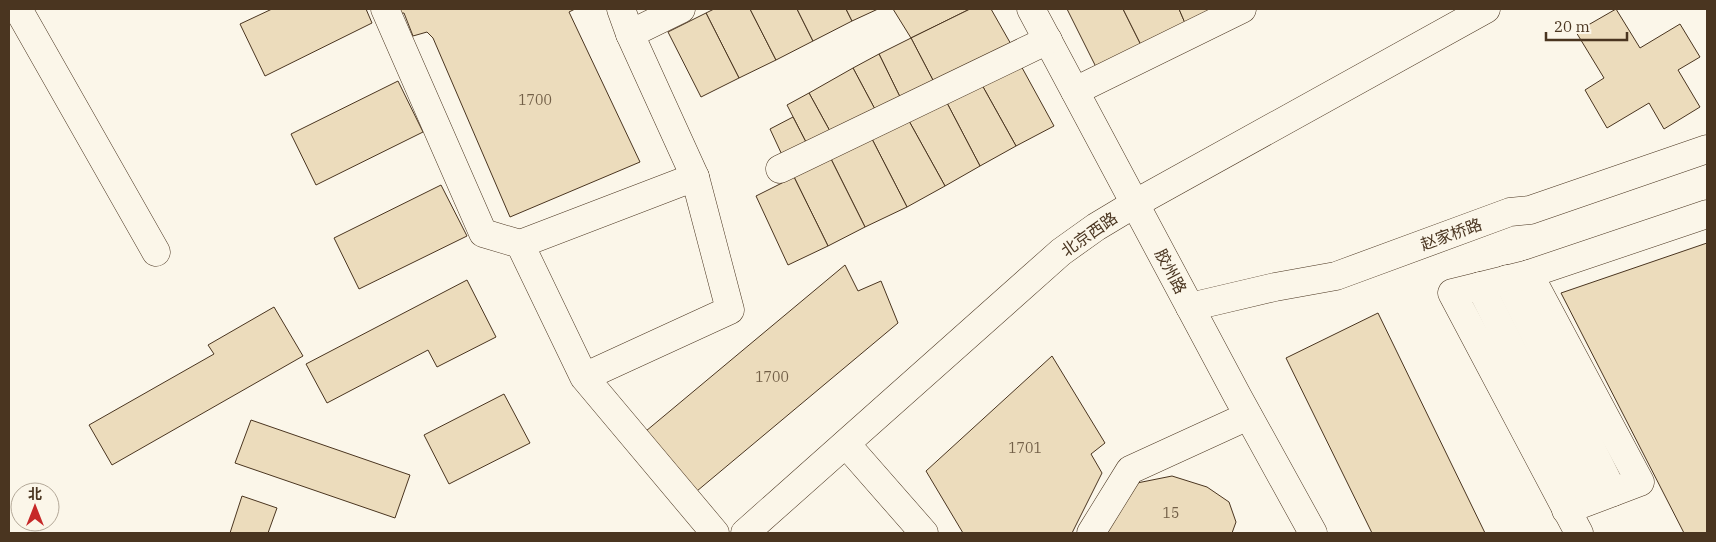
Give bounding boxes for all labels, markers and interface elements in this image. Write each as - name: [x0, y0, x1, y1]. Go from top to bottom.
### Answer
- scale bar: [1546, 10, 1627, 42]
- text: 20 m: [1554, 17, 1590, 36]
- house number: 1700: [518, 91, 552, 109]
- street label: 北京西路: [1057, 207, 1121, 261]
- street label: 赵家桥路: [1418, 214, 1484, 254]
- street label: 胶州路: [1151, 245, 1191, 297]
- house number: 1700: [755, 368, 789, 386]
- house number: 1701: [1008, 439, 1042, 457]
- north arrow: [10, 482, 60, 532]
- text: 北: [28, 485, 42, 503]
- house number: 15: [1163, 504, 1179, 522]

